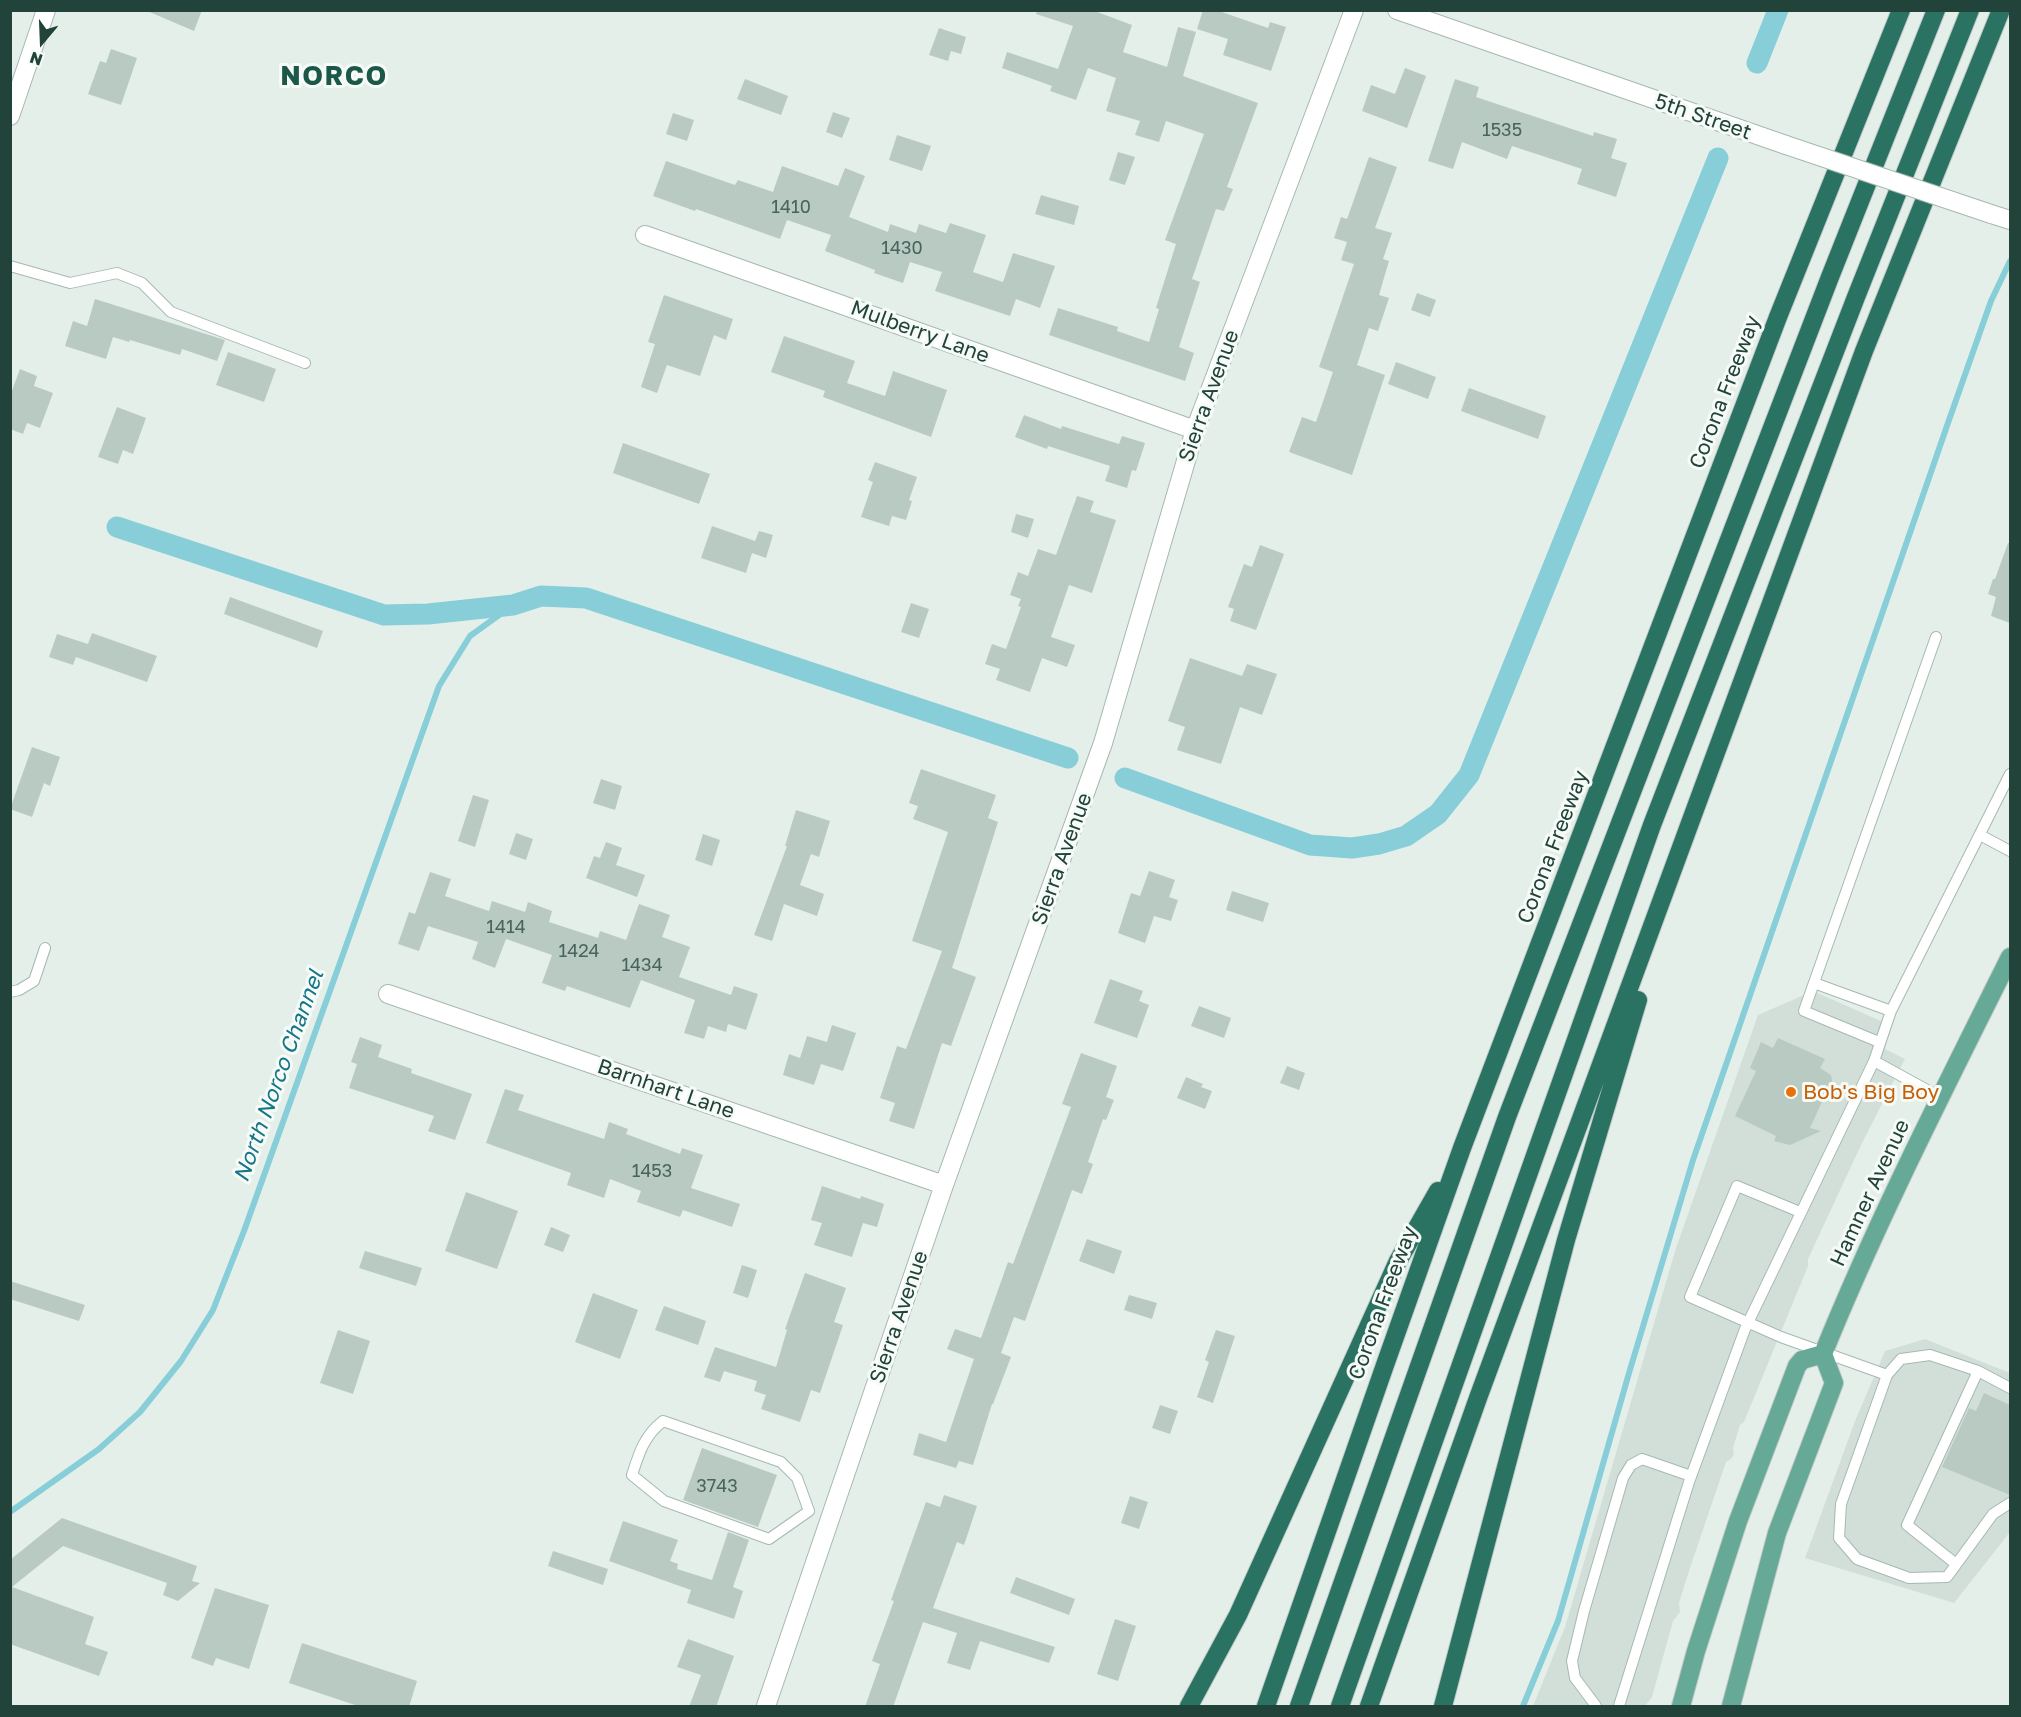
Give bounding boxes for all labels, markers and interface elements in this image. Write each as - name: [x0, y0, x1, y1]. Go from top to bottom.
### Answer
- north arrow: [12, 12, 72, 72]
- text: N: [27, 48, 45, 70]
- district label: NORCO: [280, 60, 388, 92]
- street label: 5th Street: [1651, 89, 1755, 145]
- house number: 1535: [1482, 119, 1522, 141]
- house number: 1410: [771, 196, 811, 218]
- house number: 1430: [881, 237, 923, 259]
- street label: Mulberry Lane: [847, 295, 993, 369]
- street label: Corona Freeway: [1684, 312, 1766, 472]
- street label: Sierra Avenue: [1173, 327, 1245, 465]
- street label: Corona Freeway: [1512, 767, 1594, 927]
- street label: Sierra Avenue: [1026, 790, 1098, 928]
- house number: 1414: [486, 916, 526, 938]
- house number: 1424: [558, 940, 600, 962]
- house number: 1434: [621, 954, 663, 976]
- water label: North Norco Channel: [228, 966, 330, 1186]
- street label: Barnhart Lane: [594, 1054, 738, 1124]
- place label: Bob's Big Boy: [1803, 1079, 1939, 1105]
- marker: Bob's Big Boy: [1784, 1085, 1798, 1099]
- street label: Hamner Avenue: [1825, 1116, 1915, 1270]
- house number: 1453: [632, 1160, 672, 1182]
- street label: Corona Freeway: [1343, 1223, 1423, 1383]
- street label: Sierra Avenue: [865, 1247, 933, 1387]
- house number: 3743: [696, 1475, 738, 1497]

